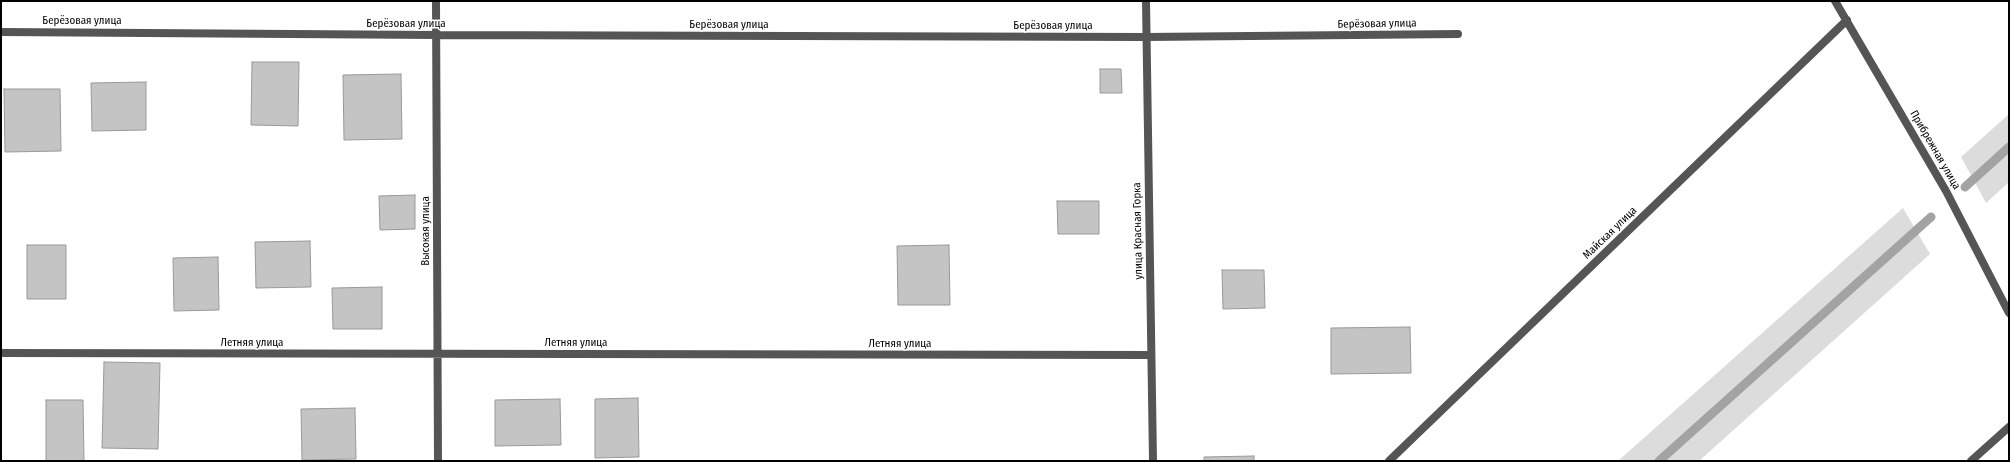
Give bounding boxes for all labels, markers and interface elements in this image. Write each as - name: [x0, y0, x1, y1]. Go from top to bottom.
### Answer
- street label: Берёзовая улица: [42, 14, 122, 28]
- street label: Берёзовая улица: [366, 17, 446, 31]
- street label: Берёзовая улица: [1337, 17, 1417, 31]
- street label: Берёзовая улица: [689, 18, 769, 32]
- street label: Берёзовая улица: [1013, 19, 1093, 33]
- street label: Прибрежная улица: [1907, 108, 1963, 192]
- street label: улица Красная Горка: [1131, 182, 1145, 280]
- street label: Высокая улица: [419, 196, 433, 266]
- street label: Майская улица: [1580, 204, 1640, 262]
- street label: Летняя улица: [220, 336, 284, 350]
- street label: Летняя улица: [544, 336, 608, 350]
- street label: Летняя улица: [868, 337, 932, 351]

